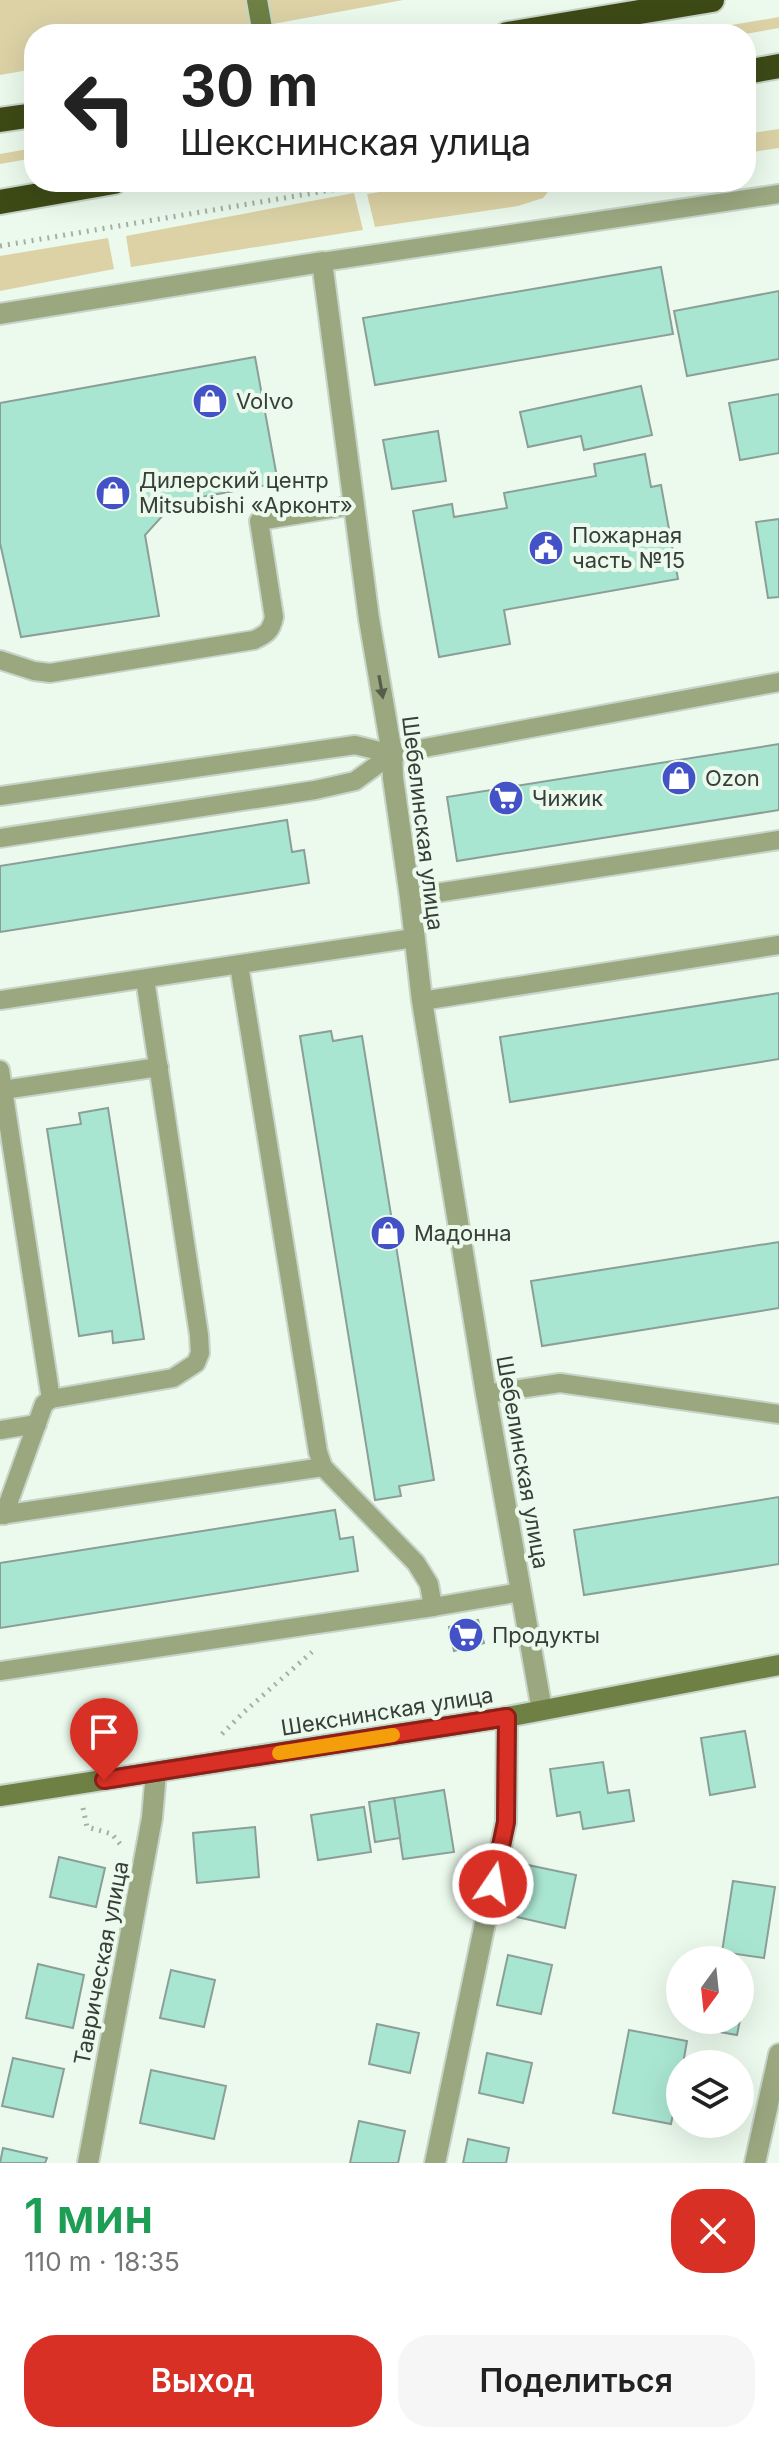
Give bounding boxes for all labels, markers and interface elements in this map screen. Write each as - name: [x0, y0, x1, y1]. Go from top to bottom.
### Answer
- text: 30 m: [180, 52, 318, 120]
- icon: left: [48, 56, 152, 160]
- text: Шекснинская улица: [180, 120, 531, 164]
- shop icon: Volvo: [191, 382, 229, 420]
- place label: Volvo: [236, 388, 294, 414]
- place label: Дилерский центр Mitsubishi «Арконт»: [139, 467, 353, 518]
- shop icon: Дилерский центр Mitsubishi «Арконт»: [94, 474, 132, 512]
- place label: Пожарная часть №15: [572, 522, 685, 573]
- public building icon: Пожарная часть №15: [527, 529, 565, 567]
- one-way arrow: [375, 674, 387, 699]
- street label: Шебелинская улица: [397, 714, 449, 932]
- shop icon: Ozon: [660, 759, 698, 797]
- place label: Ozon: [705, 765, 760, 791]
- supermarket icon: Чижик: [487, 779, 525, 817]
- place label: Чижик: [532, 785, 603, 811]
- shop icon: Мадонна: [369, 1214, 407, 1252]
- place label: Мадонна: [414, 1220, 512, 1246]
- street label: Шебелинская улица: [491, 1353, 555, 1571]
- supermarket icon: Продукты: [447, 1616, 485, 1654]
- place label: Продукты: [492, 1622, 600, 1648]
- street label: Шекснинская улица: [279, 1681, 495, 1741]
- pin: [70, 1698, 138, 1780]
- icon: arrive: [82, 1710, 126, 1754]
- position arrow: [451, 1842, 535, 1926]
- street label: Таврическая улица: [68, 1859, 134, 2067]
- north arrow: [666, 1946, 754, 2034]
- map controls: [666, 1946, 754, 2138]
- button: layers: [666, 2050, 754, 2138]
- text: 1 мин: [24, 2186, 153, 2245]
- button: close: [671, 2189, 755, 2273]
- text: 110 m · 18:35: [24, 2246, 180, 2277]
- button: Выход: [24, 2335, 382, 2427]
- button: Поделиться: [398, 2335, 755, 2427]

